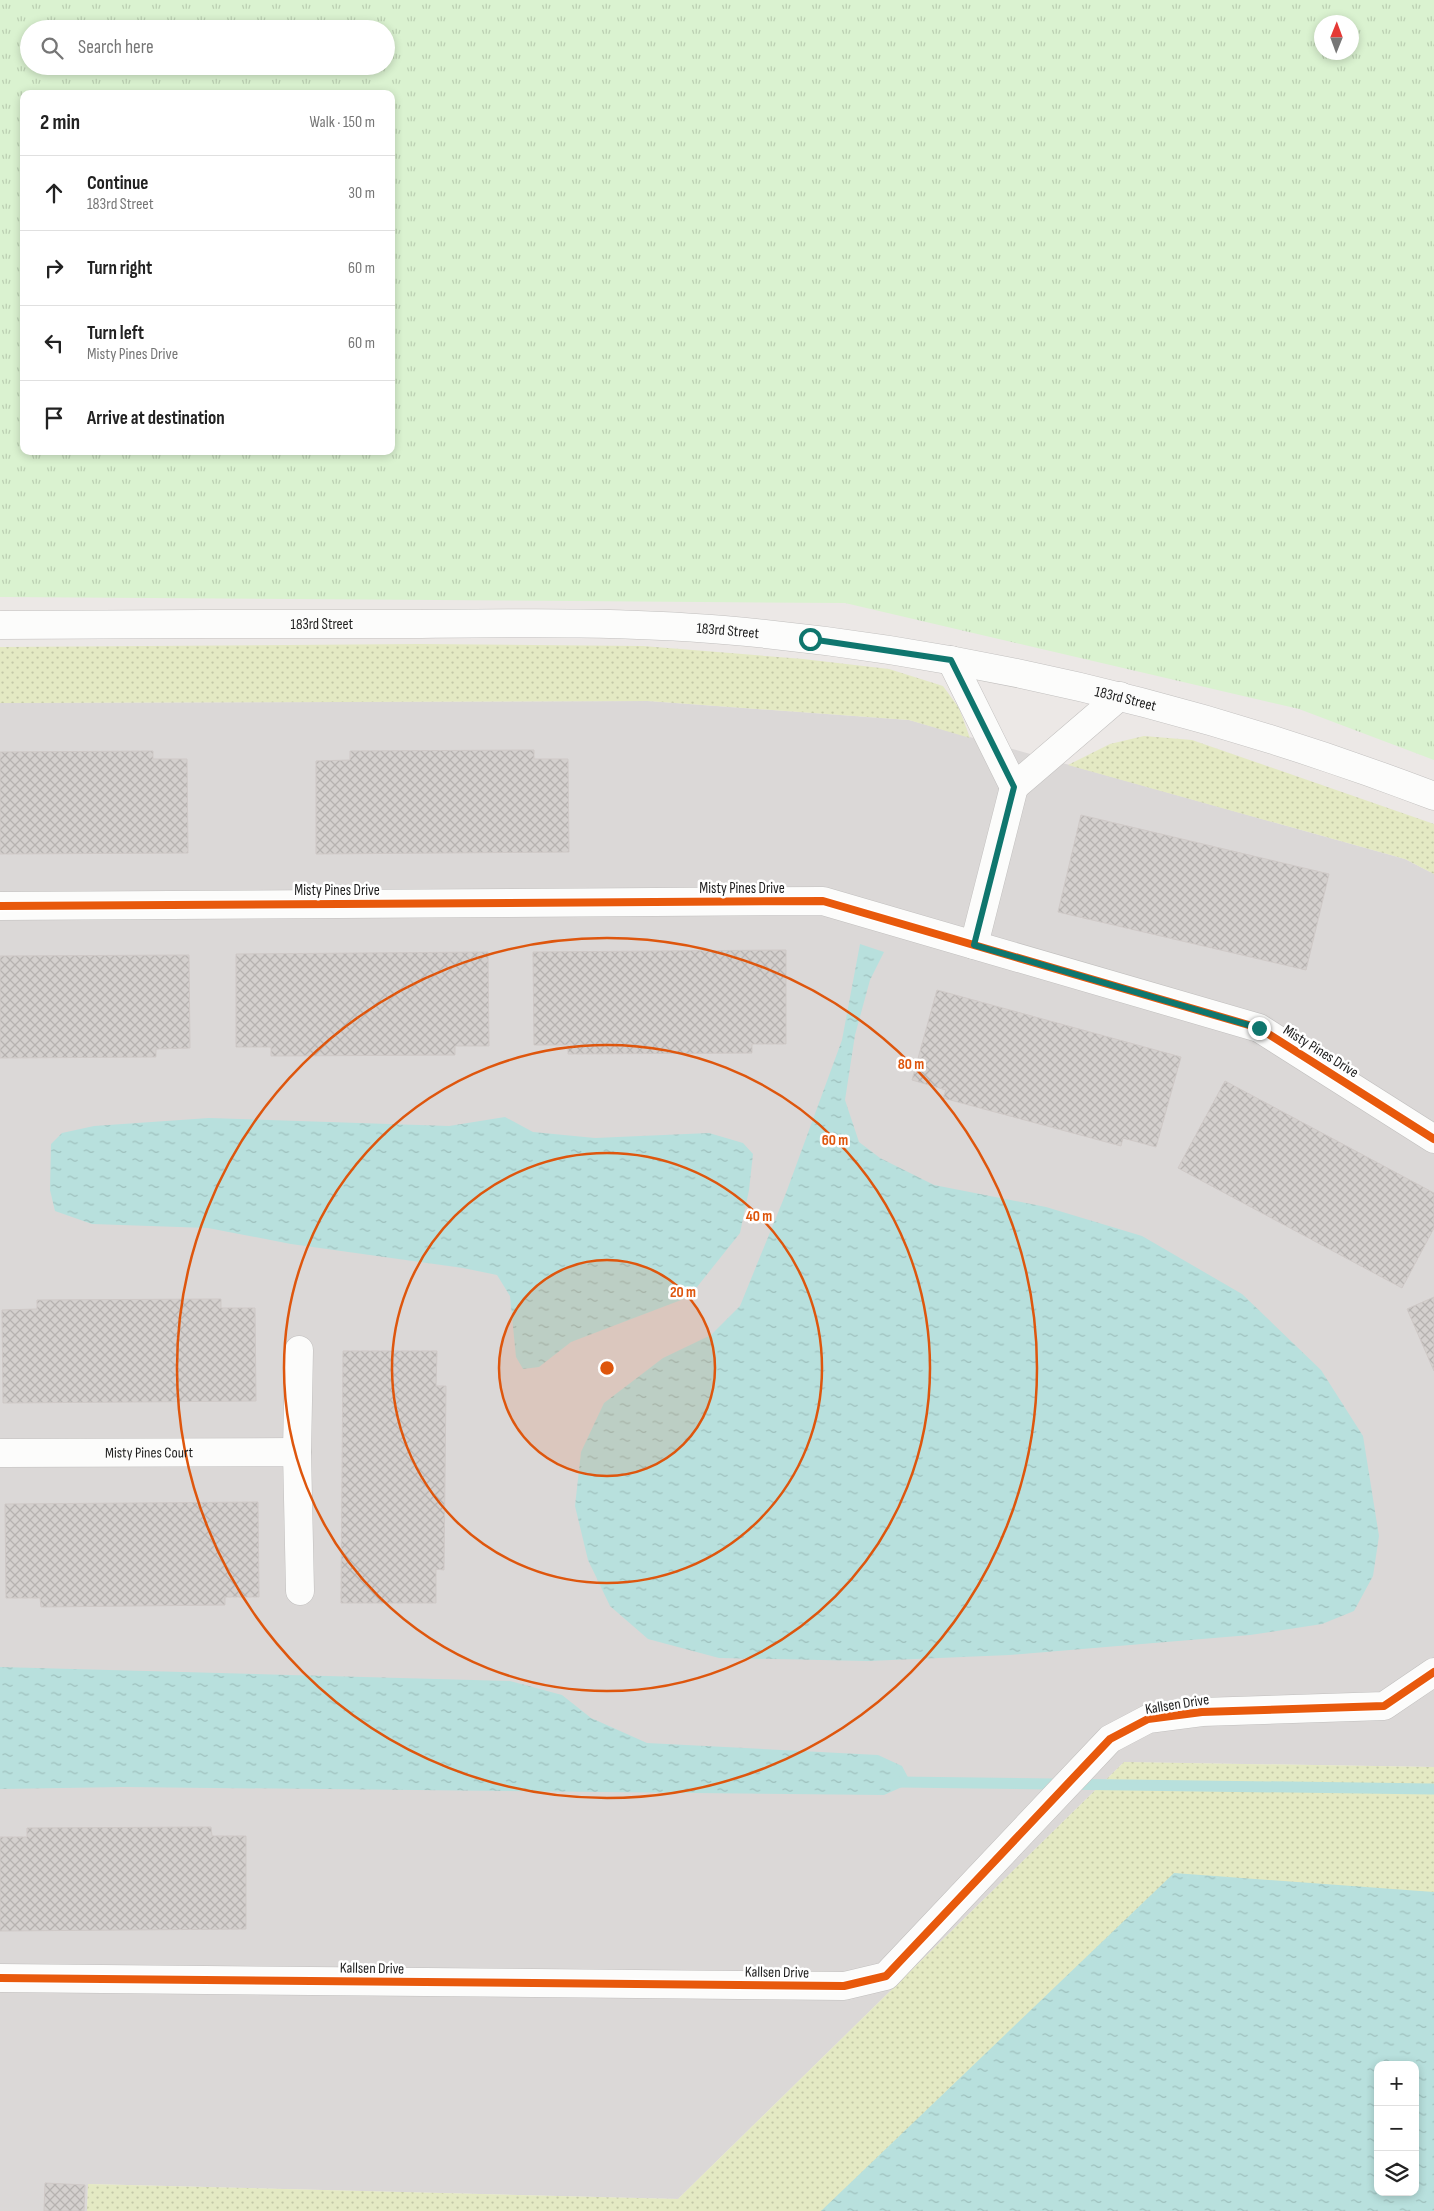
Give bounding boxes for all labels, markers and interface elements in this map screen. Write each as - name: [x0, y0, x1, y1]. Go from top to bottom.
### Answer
- north arrow: [1314, 15, 1359, 60]
- search box: [20, 20, 395, 75]
- icon: search: [38, 34, 66, 62]
- text: Search here: [78, 36, 154, 59]
- text: 2 min: [40, 110, 80, 135]
- text: Walk · 150 m: [310, 113, 375, 132]
- text: Continue: [87, 172, 148, 195]
- icon: ahead: [40, 179, 68, 207]
- text: 30 m: [348, 184, 375, 203]
- text: 183rd Street: [87, 195, 154, 214]
- icon: right: [40, 254, 68, 282]
- text: Turn right: [87, 257, 152, 280]
- text: 60 m: [348, 259, 375, 278]
- text: Turn left: [87, 322, 144, 345]
- icon: left: [40, 329, 68, 357]
- text: 60 m: [348, 334, 375, 353]
- text: Misty Pines Drive: [87, 345, 178, 364]
- icon: arrive: [40, 404, 68, 432]
- text: Arrive at destination: [87, 407, 225, 430]
- street label: 183rd Street: [291, 615, 354, 634]
- street label: 183rd Street: [696, 619, 760, 643]
- route start: [799, 628, 822, 651]
- street label: 183rd Street: [1093, 682, 1159, 716]
- street label: Misty Pines Drive: [699, 879, 785, 898]
- street label: Misty Pines Drive: [294, 881, 380, 900]
- route end: [1248, 1017, 1271, 1040]
- street label: Misty Pines Drive: [1279, 1021, 1362, 1082]
- text: 80 m: [898, 1055, 924, 1074]
- text: 60 m: [822, 1131, 848, 1150]
- text: 40 m: [746, 1207, 772, 1226]
- text: 20 m: [670, 1283, 696, 1302]
- centre of rings: [598, 1359, 616, 1377]
- street label: Misty Pines Court: [105, 1443, 193, 1463]
- street label: Kallsen Drive: [1144, 1690, 1210, 1719]
- street label: Kallsen Drive: [340, 1958, 404, 1979]
- street label: Kallsen Drive: [745, 1962, 809, 1983]
- map controls: [1374, 2061, 1419, 2196]
- button: +: [1374, 2061, 1419, 2106]
- button: −: [1374, 2106, 1419, 2151]
- button: layers: [1374, 2151, 1419, 2196]

